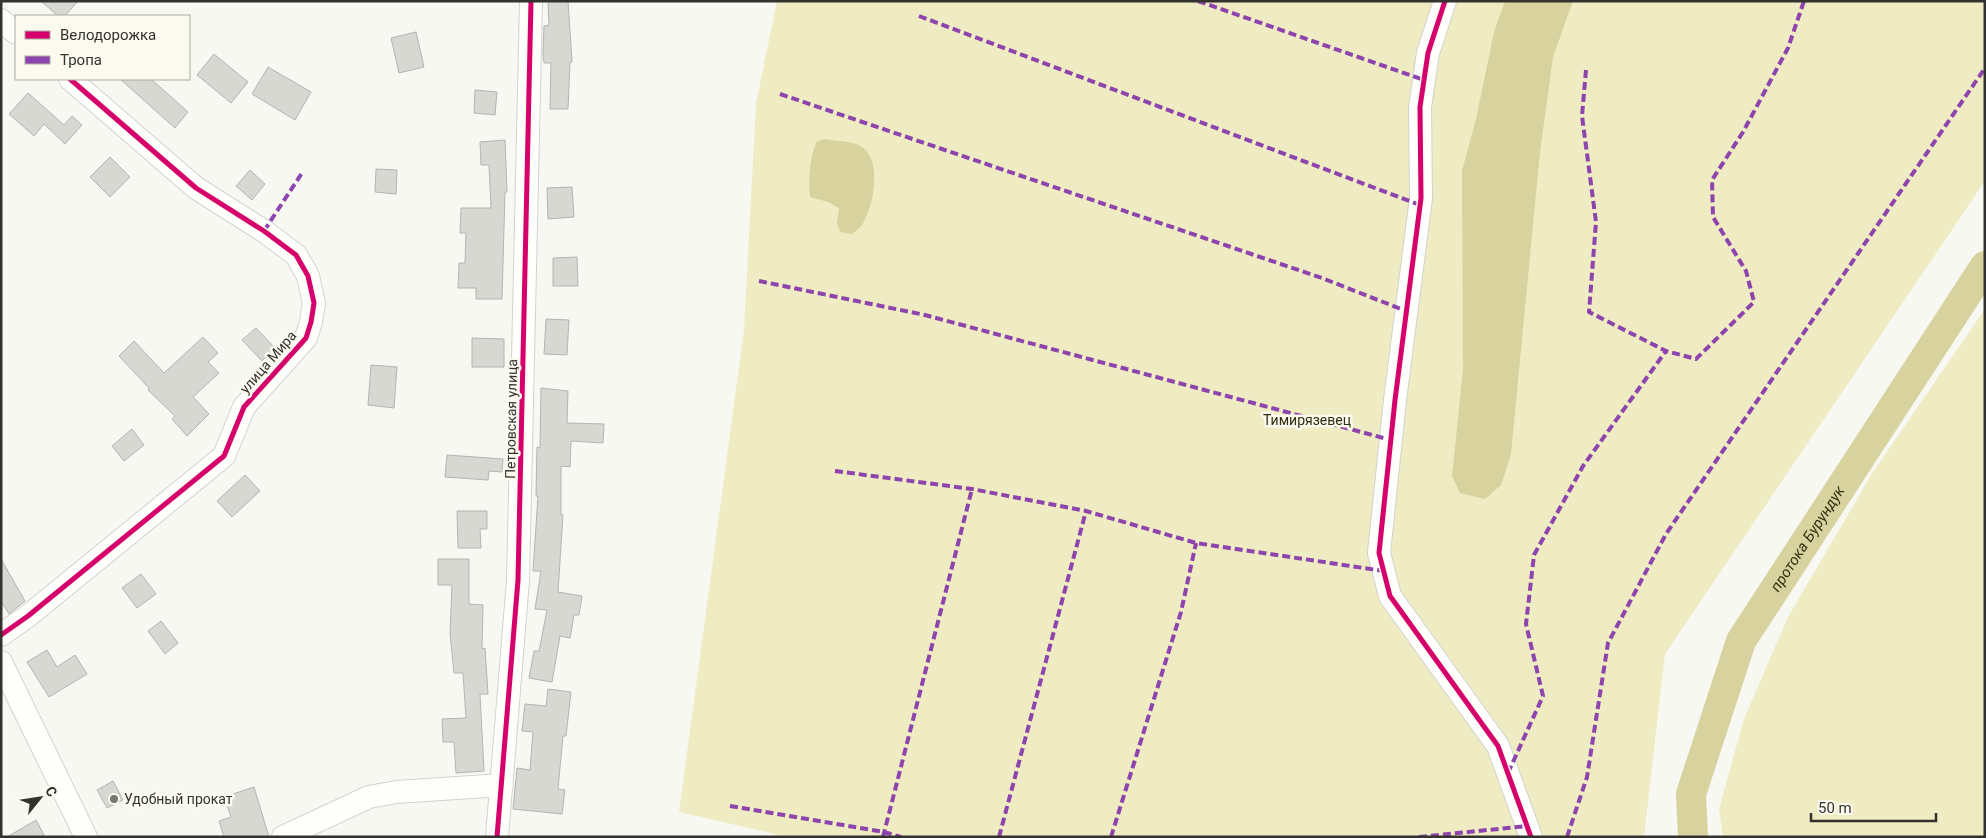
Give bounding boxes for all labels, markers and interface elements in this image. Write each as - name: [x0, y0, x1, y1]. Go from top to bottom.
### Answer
- legend: [15, 15, 190, 80]
- text: Велодорожка: [60, 26, 156, 44]
- text: Тропа: [60, 51, 102, 69]
- street label: улица Мира: [236, 327, 300, 397]
- street label: Петровская улица: [502, 359, 520, 479]
- park label: Тимирязевец: [1263, 412, 1351, 428]
- water label: протока Бурундук: [1767, 482, 1849, 595]
- north arrow: [15, 773, 65, 823]
- text: С: [42, 784, 60, 799]
- scale bar: [1811, 790, 1936, 822]
- place label: Удобный прокат: [124, 791, 233, 807]
- marker: Удобный прокат: [108, 793, 120, 805]
- text: 50 m: [1818, 799, 1852, 817]

